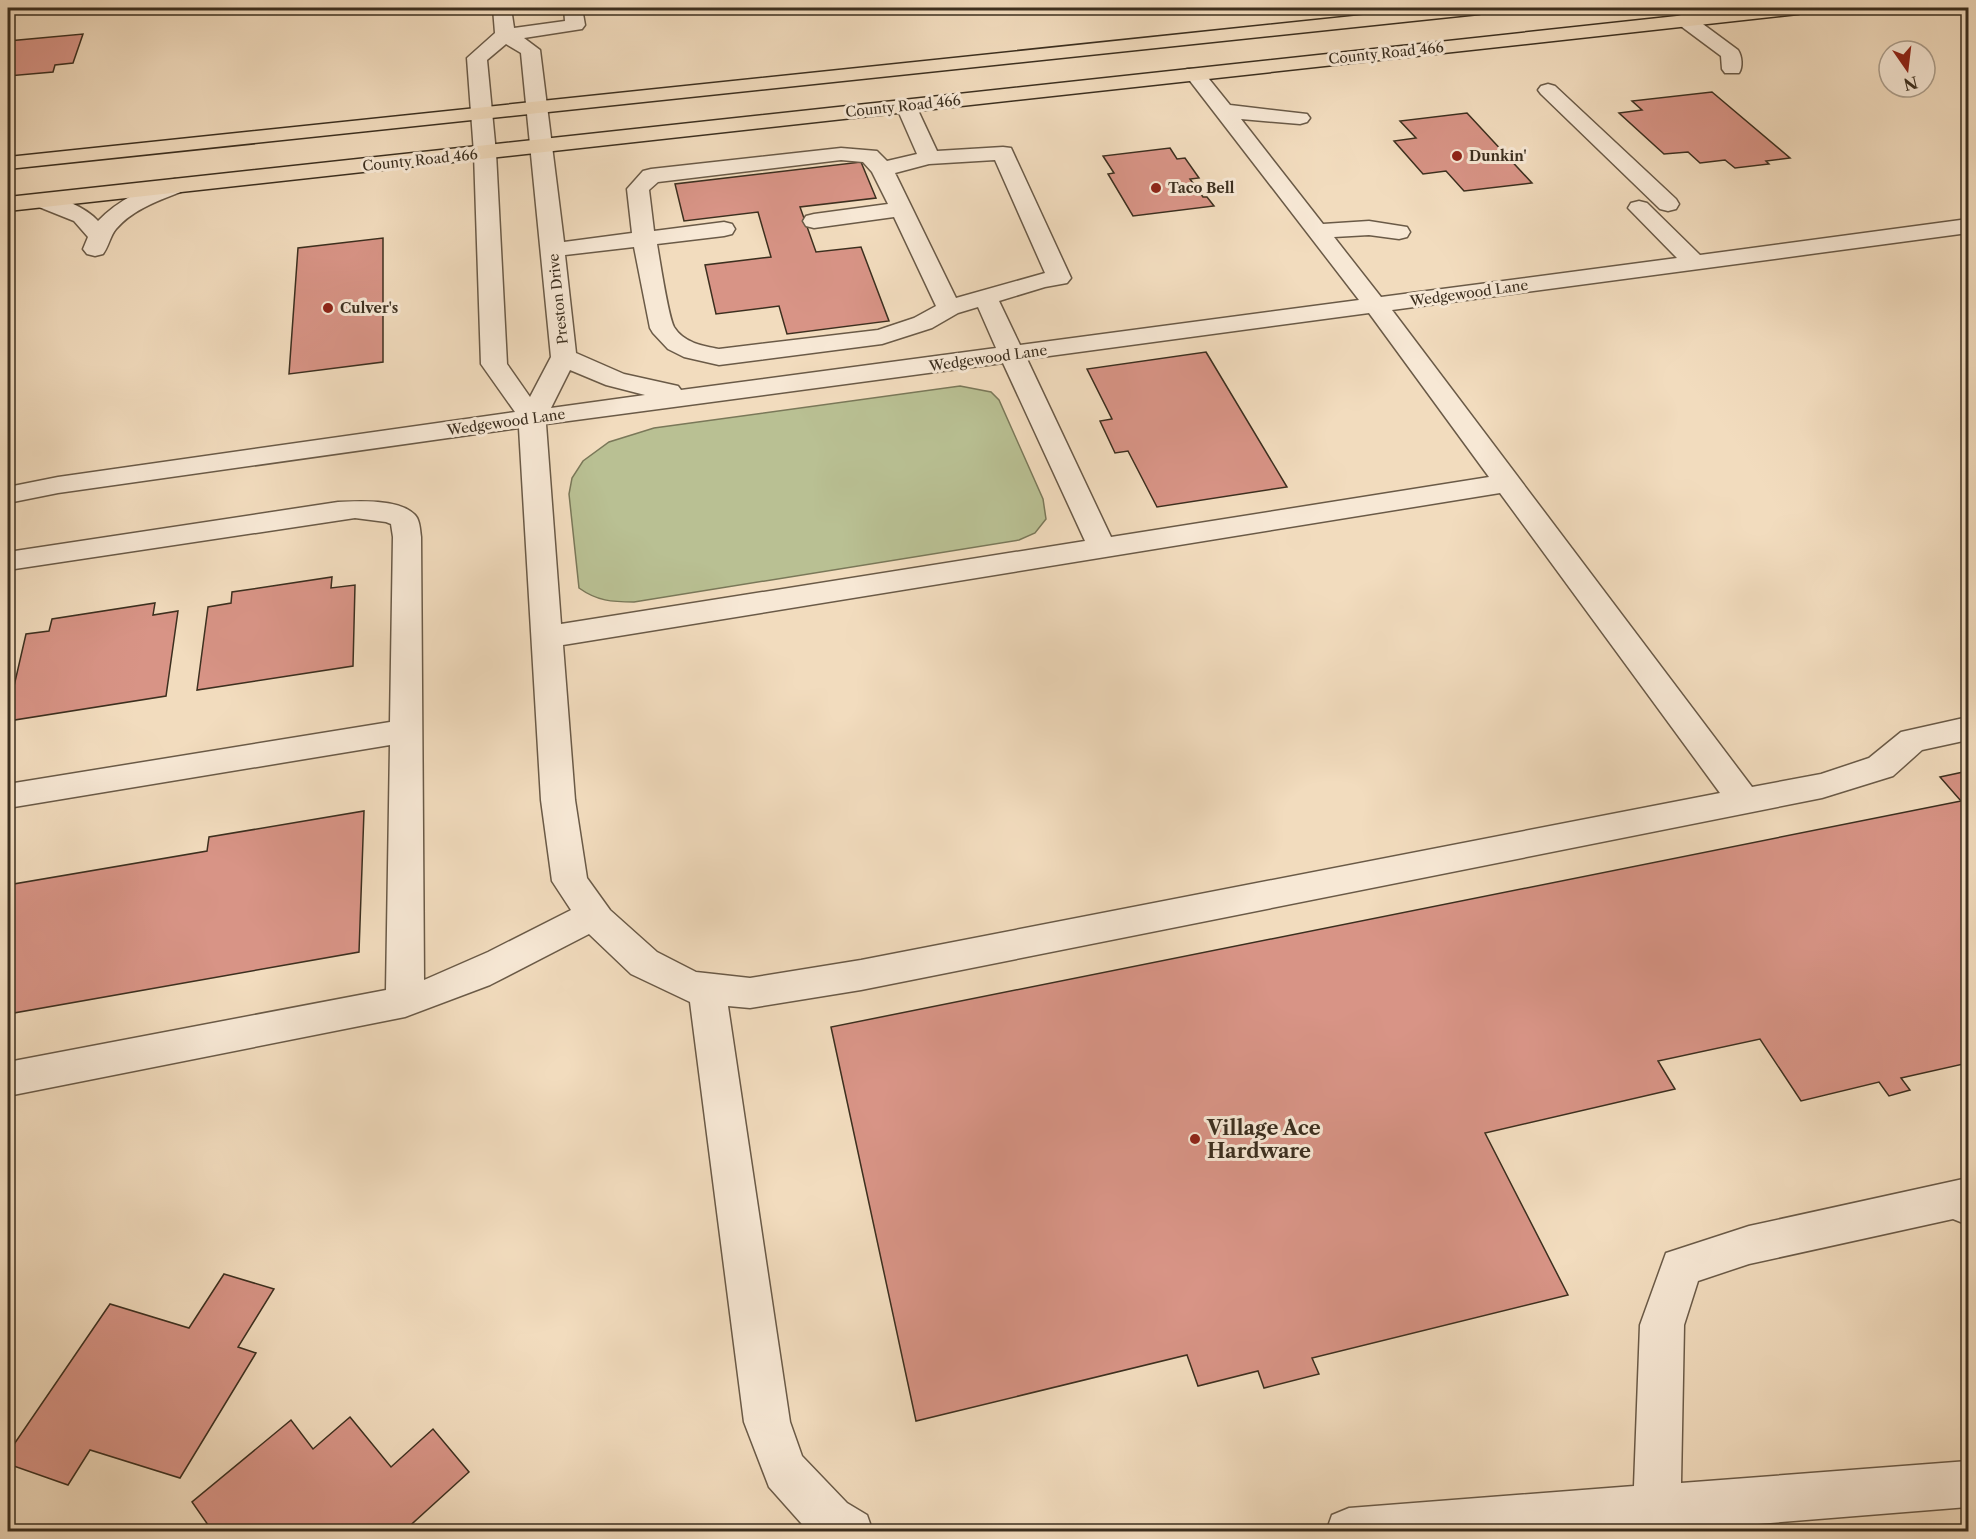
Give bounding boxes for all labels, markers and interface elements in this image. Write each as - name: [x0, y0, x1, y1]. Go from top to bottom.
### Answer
- street label: County Road 466: [1328, 38, 1444, 68]
- north arrow: [1877, 39, 1937, 99]
- text: N: [1901, 72, 1920, 95]
- street label: County Road 466: [845, 91, 961, 121]
- street label: County Road 466: [362, 145, 478, 175]
- place label: Dunkin': [1469, 147, 1527, 165]
- marker: Dunkin': [1450, 149, 1464, 163]
- place label: Taco Bell: [1168, 179, 1235, 197]
- marker: Taco Bell: [1149, 181, 1163, 195]
- street label: Preston Drive: [544, 253, 572, 345]
- street label: Wedgewood Lane: [1408, 276, 1529, 310]
- place label: Culver's: [340, 299, 398, 317]
- marker: Culver's: [321, 301, 335, 315]
- street label: Wedgewood Lane: [927, 341, 1048, 375]
- street label: Wedgewood Lane: [445, 405, 566, 439]
- place label: Village Ace Hardware: [1206, 1116, 1321, 1163]
- marker: Village Ace Hardware: [1188, 1132, 1202, 1146]

